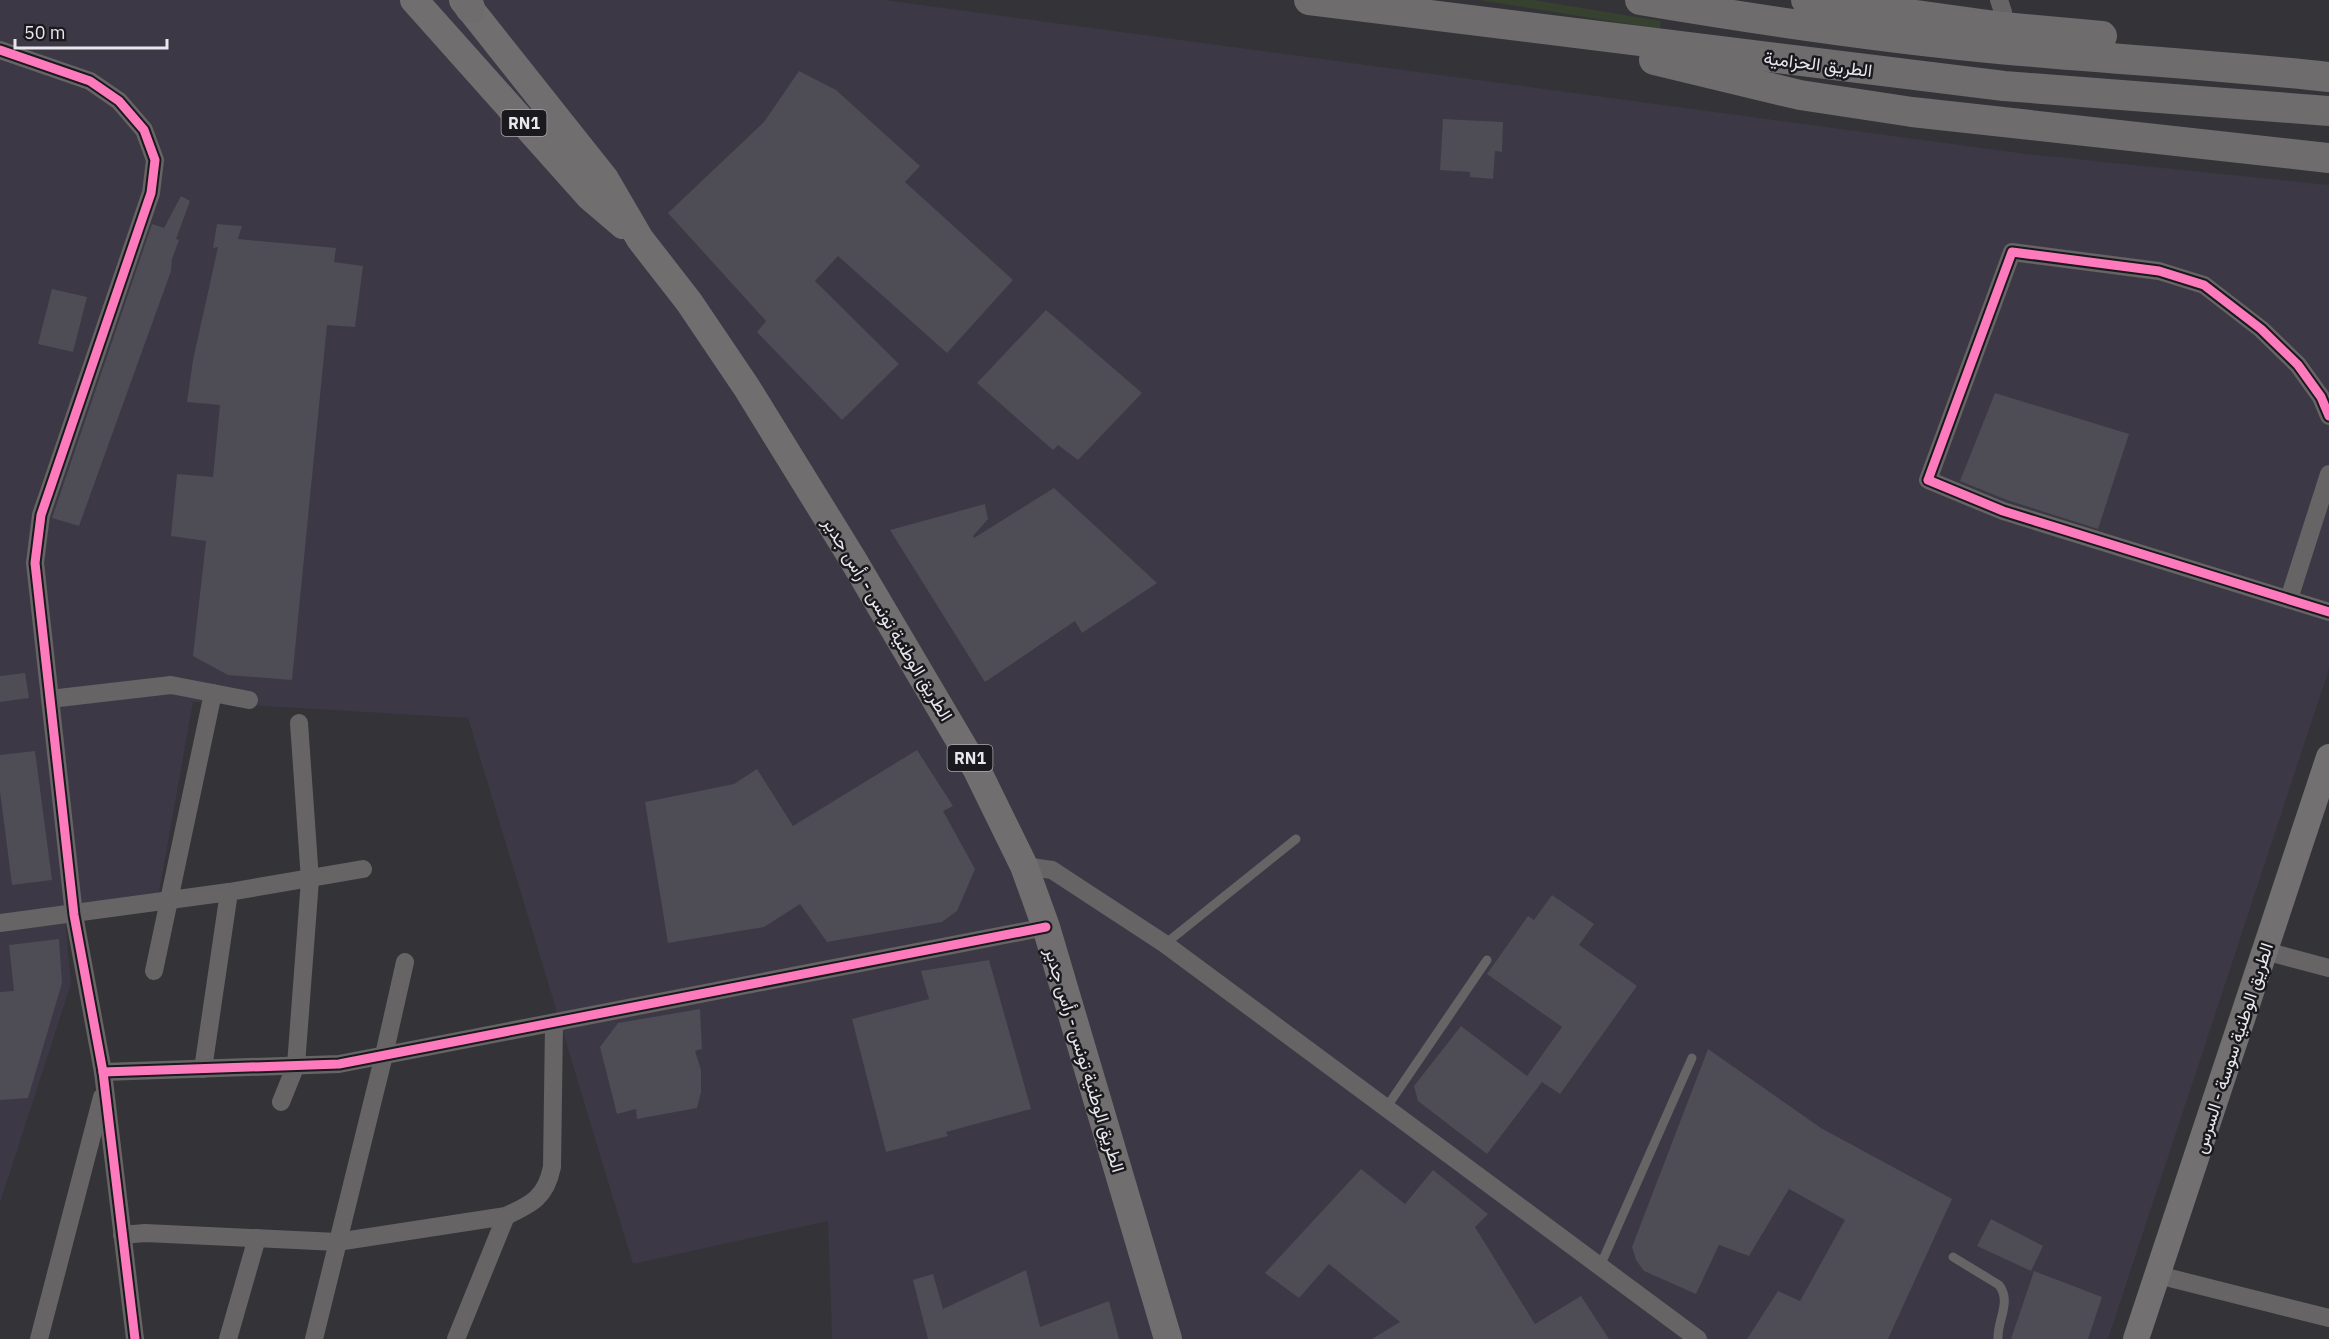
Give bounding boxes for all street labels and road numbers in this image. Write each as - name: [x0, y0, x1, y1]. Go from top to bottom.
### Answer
- street label: الطريق الحزامية: [1762, 46, 1874, 82]
- road number: RN1: [502, 110, 546, 136]
- street label: الطريق الوطنية تونس - رأس جدير: [817, 512, 958, 725]
- road number: RN1: [948, 745, 992, 771]
- street label: الطريق الوطنية سوسة - السرس: [2188, 940, 2278, 1156]
- street label: الطريق الوطنية تونس - رأس جدير: [1040, 944, 1130, 1175]

